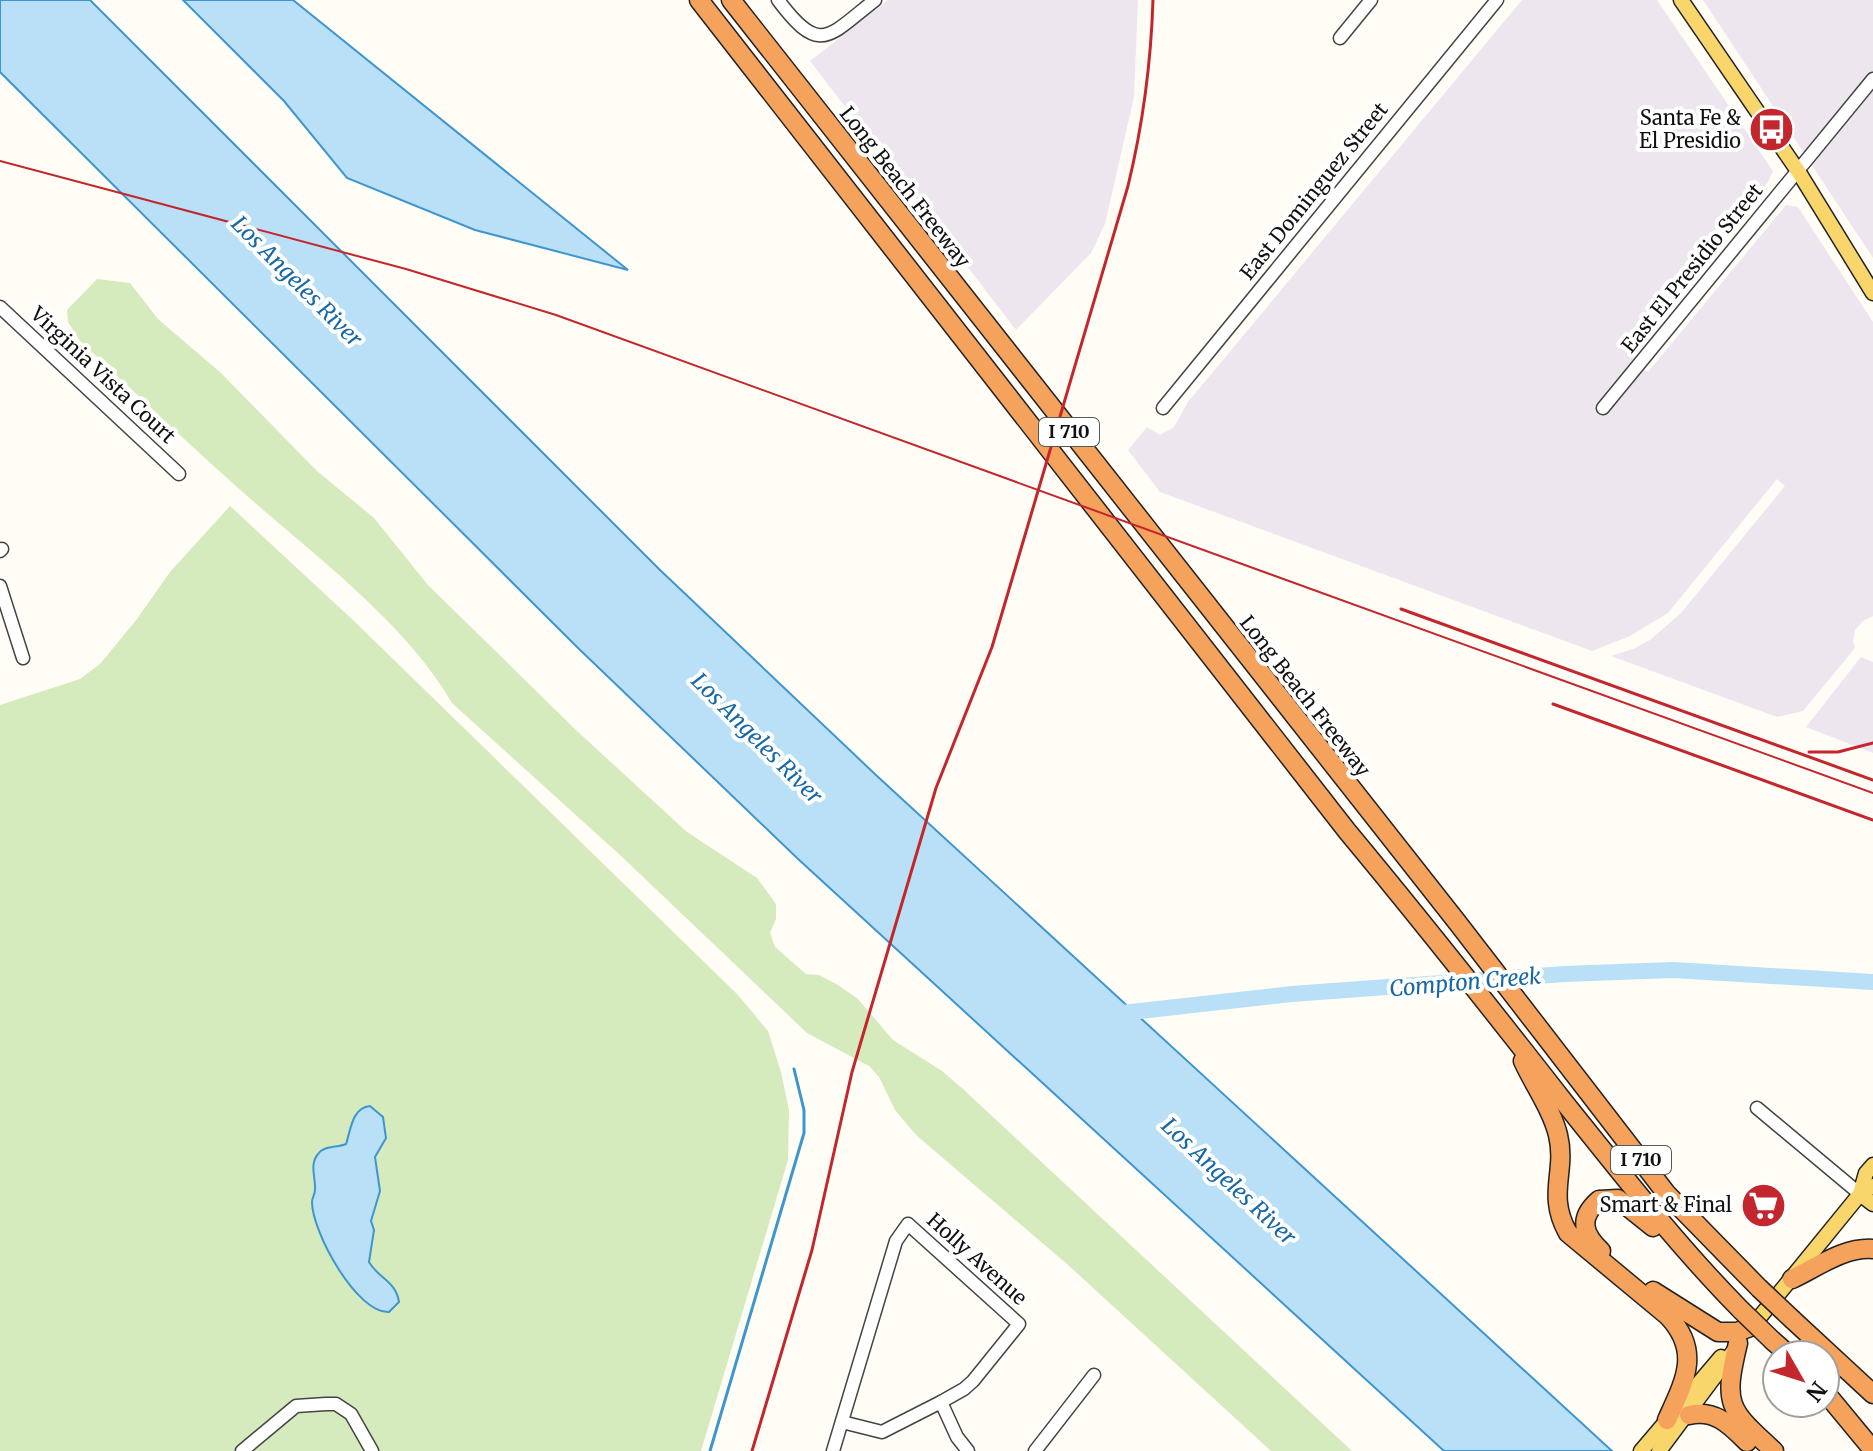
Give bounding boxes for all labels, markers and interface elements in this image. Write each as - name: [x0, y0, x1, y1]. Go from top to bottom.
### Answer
- street label: East Dominguez Street: [1234, 97, 1393, 284]
- street label: Long Beach Freeway: [835, 101, 976, 272]
- place label: Santa Fe & El Presidio: [1639, 105, 1741, 153]
- bus stop icon: Santa Fe & El Presidio: [1748, 106, 1796, 154]
- street label: East El Presidio Street: [1616, 178, 1768, 357]
- water label: Los Angeles River: [226, 210, 369, 353]
- street label: Virginia Vista Court: [25, 300, 181, 448]
- road number: I 710: [1039, 418, 1099, 446]
- street label: Long Beach Freeway: [1235, 610, 1376, 781]
- water label: Los Angeles River: [686, 667, 829, 810]
- water label: Compton Creek: [1388, 961, 1542, 1003]
- water label: Los Angeles River: [1156, 1112, 1303, 1251]
- road number: I 710: [1611, 1146, 1671, 1174]
- supermarket icon: Smart & Final: [1739, 1181, 1787, 1229]
- place label: Smart & Final: [1600, 1192, 1732, 1217]
- street label: Holly Avenue: [922, 1207, 1032, 1310]
- north arrow: [1761, 1339, 1841, 1419]
- text: N: [1800, 1376, 1833, 1408]

